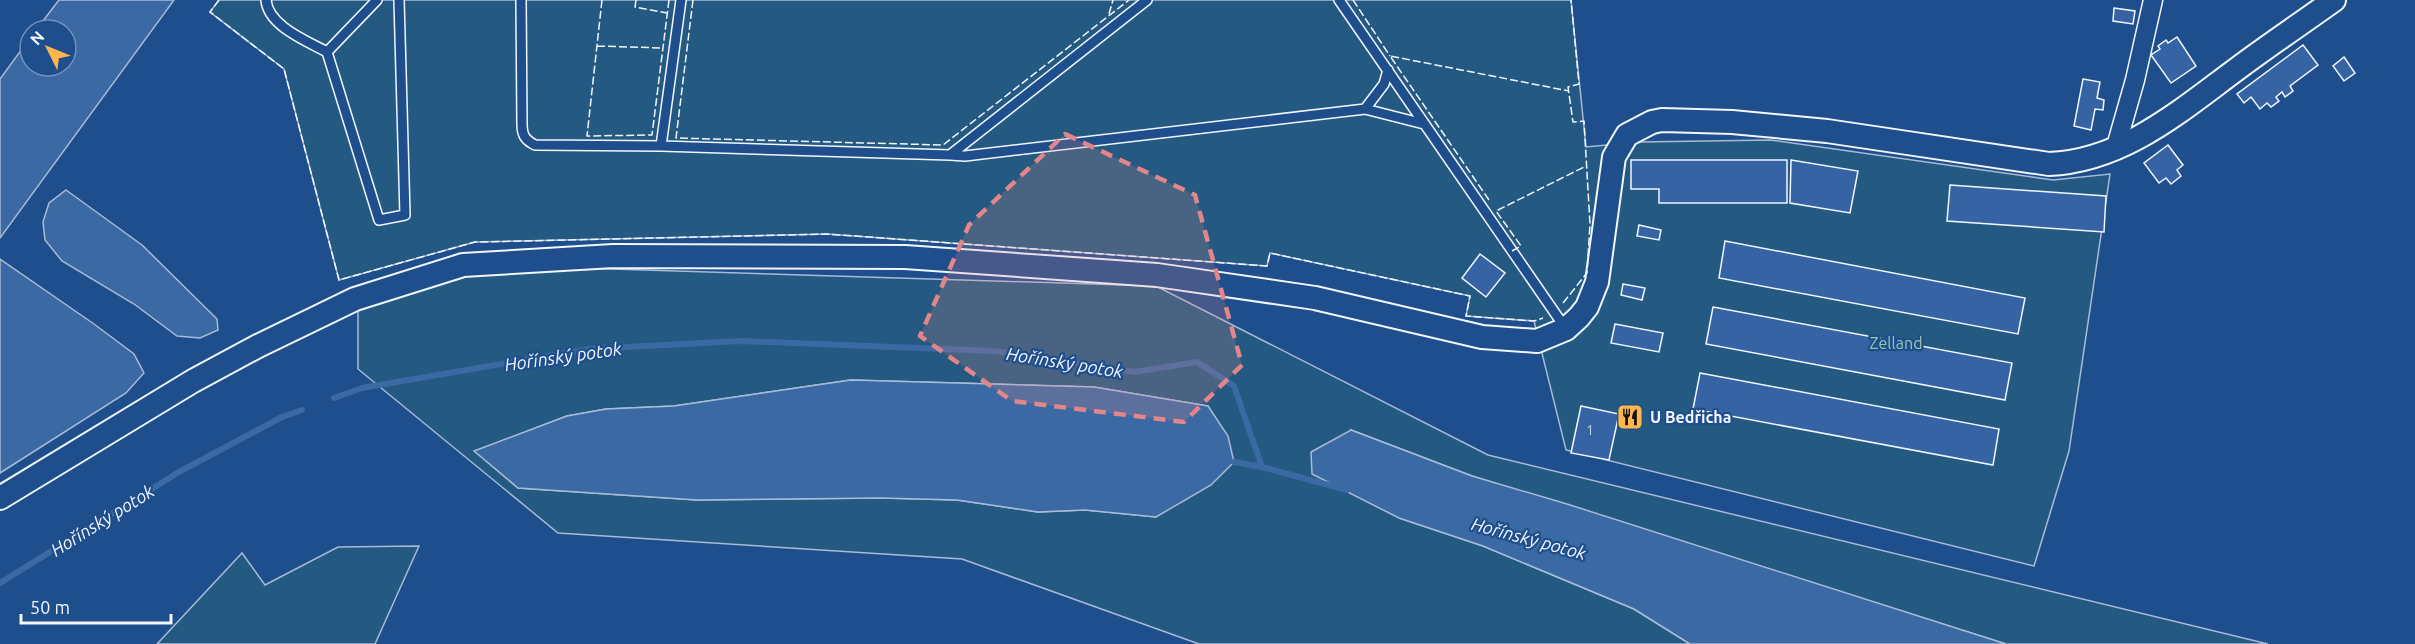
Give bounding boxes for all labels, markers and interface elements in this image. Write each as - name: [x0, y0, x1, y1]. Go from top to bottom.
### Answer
- north arrow: [18, 18, 78, 78]
- text: N: [26, 27, 48, 48]
- park label: Zelland: [1869, 334, 1923, 352]
- water label: Hořínský potok: [503, 338, 624, 374]
- water label: Hořínský potok: [1005, 343, 1126, 381]
- restaurant icon: U Bedřicha: [1615, 402, 1645, 432]
- place label: U Bedřicha: [1650, 408, 1731, 426]
- house number: 1: [1586, 422, 1594, 438]
- water label: Hořínský potok: [47, 480, 158, 560]
- water label: Hořínský potok: [1469, 513, 1589, 563]
- scale bar: [21, 587, 171, 625]
- text: 50 m: [30, 597, 70, 617]

